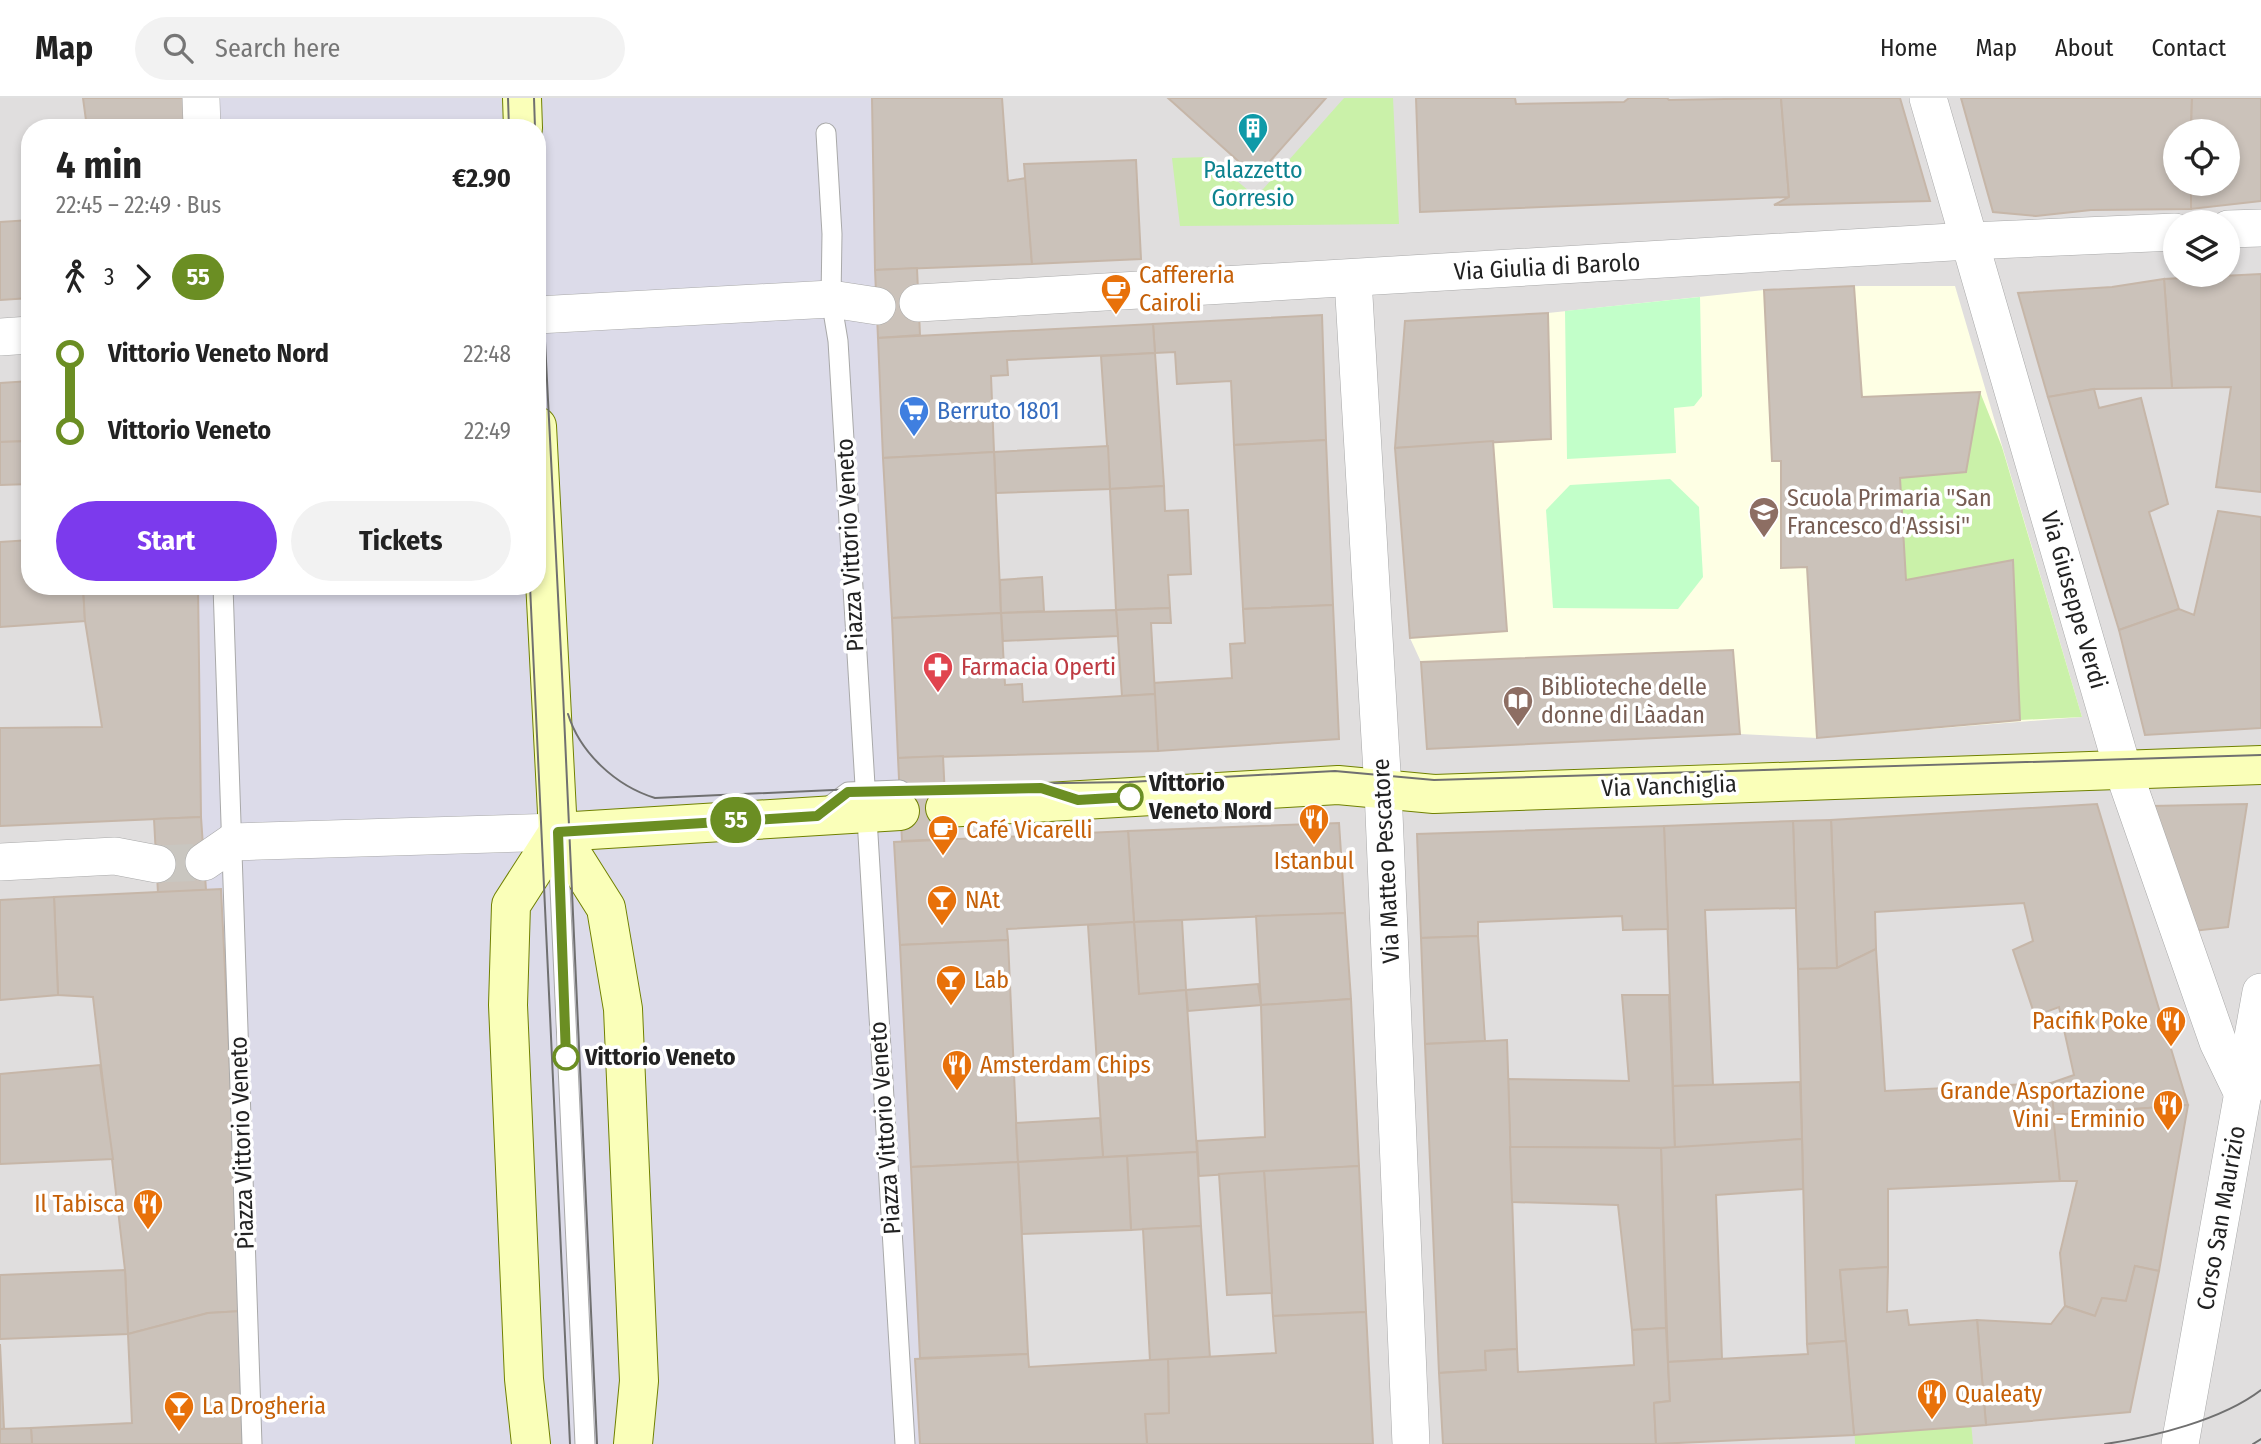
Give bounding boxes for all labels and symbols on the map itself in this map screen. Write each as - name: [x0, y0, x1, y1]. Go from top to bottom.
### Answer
- building icon: Palazzetto Gorresio: [1236, 111, 1270, 155]
- place label: Palazzetto Gorresio: [1203, 156, 1303, 212]
- street label: Via Giulia di Barolo: [1453, 248, 1641, 286]
- place label: Caffereria Cairoli: [1139, 261, 1235, 317]
- cafe icon: Caffereria Cairoli: [1099, 272, 1133, 316]
- supermarket icon: Berruto 1801: [897, 394, 931, 438]
- place label: Berruto 1801: [937, 397, 1060, 425]
- street label: Piazza Vittorio Veneto: [830, 438, 870, 652]
- place label: Scuola Primaria "San Francesco d'Assisi": [1787, 484, 1992, 540]
- school or university icon: Scuola Primaria "San Francesco d'Assisi": [1747, 495, 1781, 539]
- street label: Via Giuseppe Verdi: [2035, 508, 2113, 692]
- pharmacy icon: Farmacia Operti: [921, 650, 955, 694]
- place label: Farmacia Operti: [961, 653, 1116, 681]
- place label: Biblioteche delle donne di Làadan: [1541, 673, 1707, 729]
- library icon: Biblioteche delle donne di Làadan: [1501, 684, 1535, 728]
- street label: Via Matteo Pescatore: [1367, 758, 1405, 964]
- place label: Vittorio Veneto Nord: [1148, 769, 1272, 825]
- street label: Via Vanchiglia: [1601, 770, 1737, 802]
- marker: Vittorio Veneto Nord: [1117, 784, 1143, 810]
- line badge: 55: [704, 797, 768, 843]
- restaurant icon: Istanbul: [1297, 802, 1331, 846]
- cafe icon: Café Vicarelli: [926, 813, 960, 857]
- place label: Café Vicarelli: [966, 816, 1093, 844]
- place label: Istanbul: [1274, 847, 1354, 875]
- bar icon: NAt: [925, 883, 959, 927]
- place label: NAt: [965, 886, 1000, 914]
- bar icon: Lab: [934, 963, 968, 1007]
- place label: Lab: [974, 966, 1009, 994]
- restaurant icon: Pacifik Poke: [2154, 1004, 2188, 1048]
- place label: Pacifik Poke: [2032, 1007, 2148, 1035]
- street label: Piazza Vittorio Veneto: [864, 1021, 906, 1235]
- street label: Piazza Vittorio Veneto: [224, 1036, 260, 1250]
- place label: Vittorio Veneto: [584, 1043, 736, 1071]
- marker: Vittorio Veneto: [553, 1044, 579, 1070]
- restaurant icon: Amsterdam Chips: [940, 1048, 974, 1092]
- place label: Amsterdam Chips: [980, 1051, 1151, 1079]
- place label: Grande Asportazione Vini - Erminio: [1940, 1077, 2145, 1133]
- restaurant icon: Grande Asportazione Vini - Erminio: [2151, 1088, 2185, 1132]
- street label: Corso San Maurizio: [2191, 1124, 2251, 1312]
- restaurant icon: Il Tabisca: [131, 1187, 165, 1231]
- place label: Il Tabisca: [34, 1190, 125, 1218]
- restaurant icon: Qualeaty: [1915, 1377, 1949, 1421]
- place label: Qualeaty: [1955, 1380, 2043, 1408]
- bar icon: La Drogheria: [162, 1389, 196, 1433]
- place label: La Drogheria: [202, 1392, 326, 1420]

